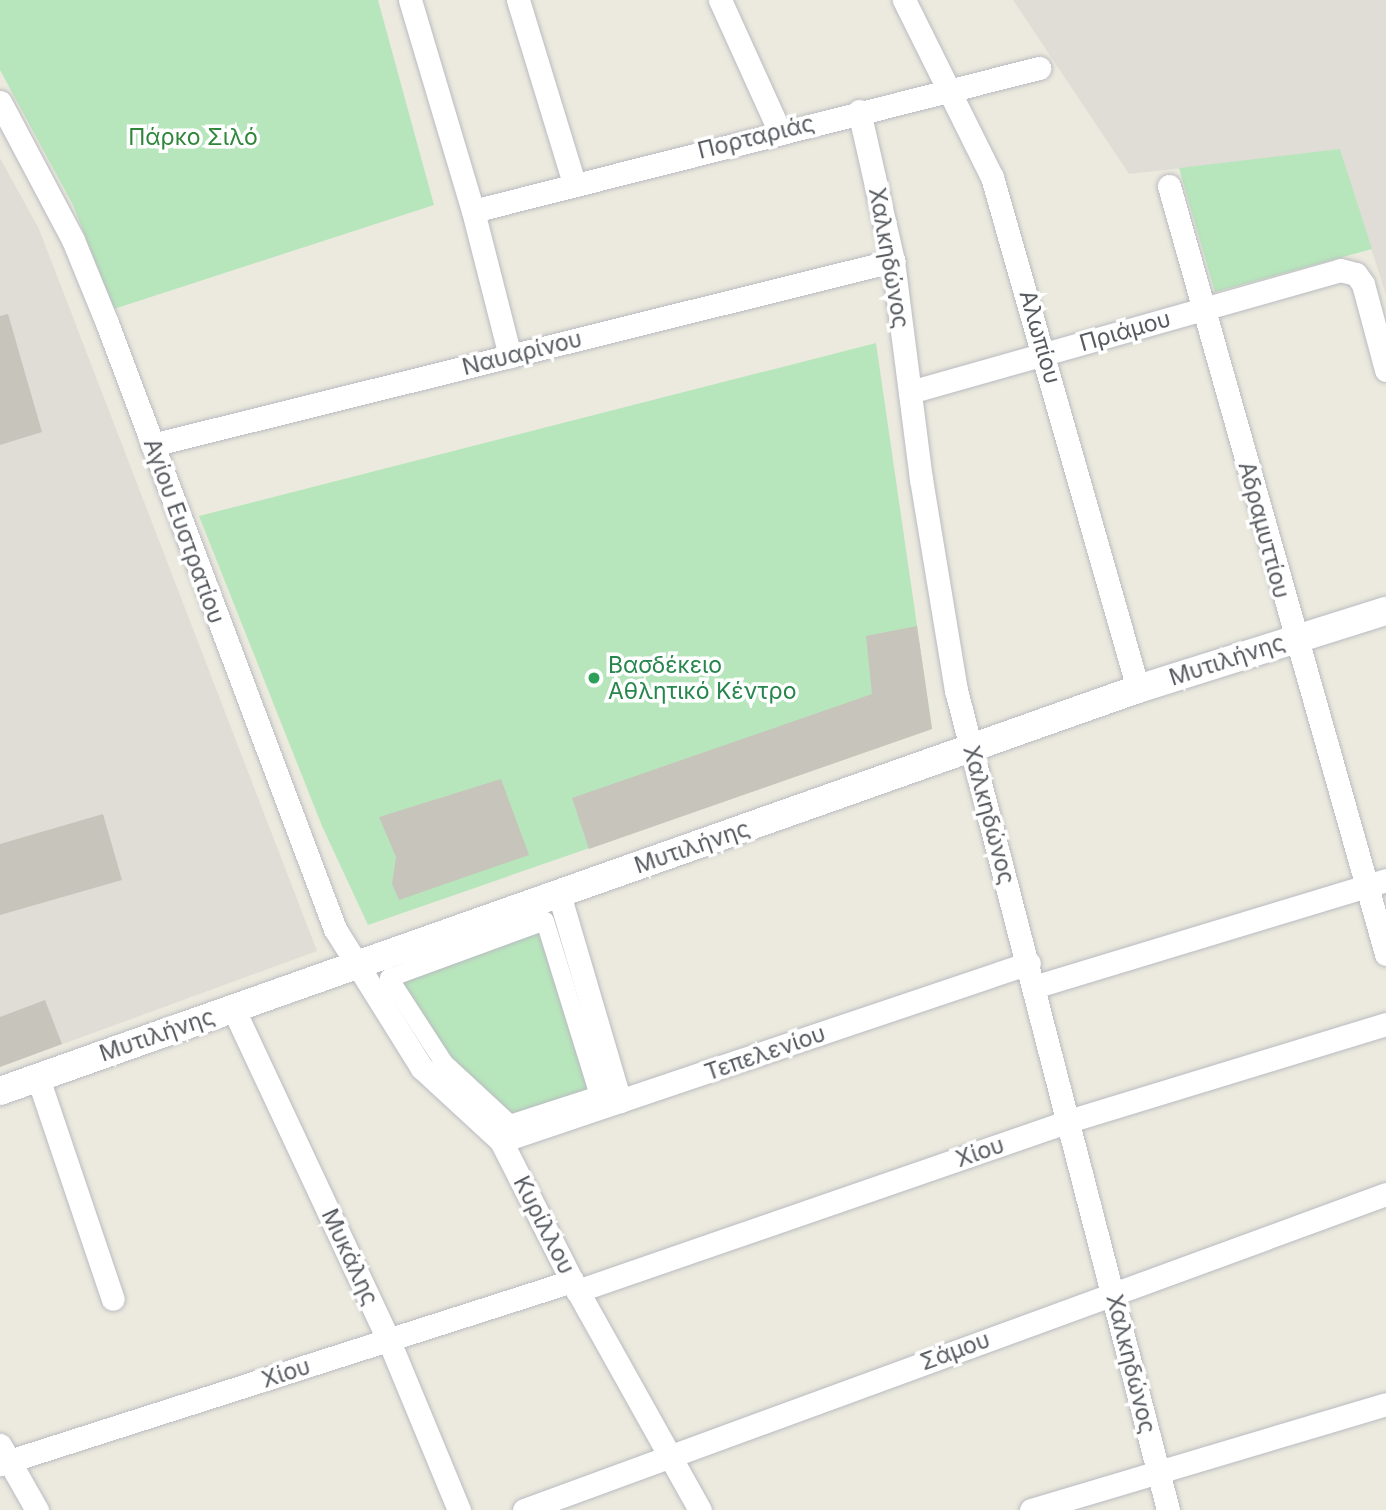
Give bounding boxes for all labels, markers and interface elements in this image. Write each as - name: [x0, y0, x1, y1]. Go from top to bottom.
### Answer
- street label: Πορταριάς: [695, 109, 817, 165]
- park label: Πάρκο Σιλό: [128, 123, 258, 151]
- street label: Χαλκηδώνος: [863, 185, 915, 331]
- street label: Αλωπίου: [1014, 287, 1066, 387]
- street label: Πριάμου: [1076, 305, 1174, 357]
- street label: Ναυαρίνου: [459, 325, 585, 381]
- street label: Αγίου Ευστρατίου: [138, 435, 230, 627]
- street label: Αδραμυττίου: [1233, 459, 1295, 601]
- street label: Μυτιλήνης: [1166, 628, 1288, 692]
- place label: Βασδέκειο Αθλητικό Κέντρο: [608, 651, 796, 705]
- marker: Βασδέκειο Αθλητικό Κέντρο: [586, 670, 602, 686]
- street label: Χαλκηδώνος: [957, 743, 1021, 887]
- street label: Μυτιλήνης: [631, 814, 753, 880]
- street label: Μυτιλήνης: [96, 1002, 218, 1068]
- street label: Τεπελενίου: [701, 1019, 829, 1087]
- street label: Χίου: [952, 1131, 1008, 1173]
- street label: Κυρίλλου: [508, 1171, 580, 1279]
- street label: Μυκάλης: [316, 1204, 384, 1310]
- street label: Χαλκηδώνος: [1100, 1291, 1162, 1437]
- street label: Σάμου: [916, 1326, 994, 1376]
- street label: Χίου: [258, 1352, 314, 1394]

